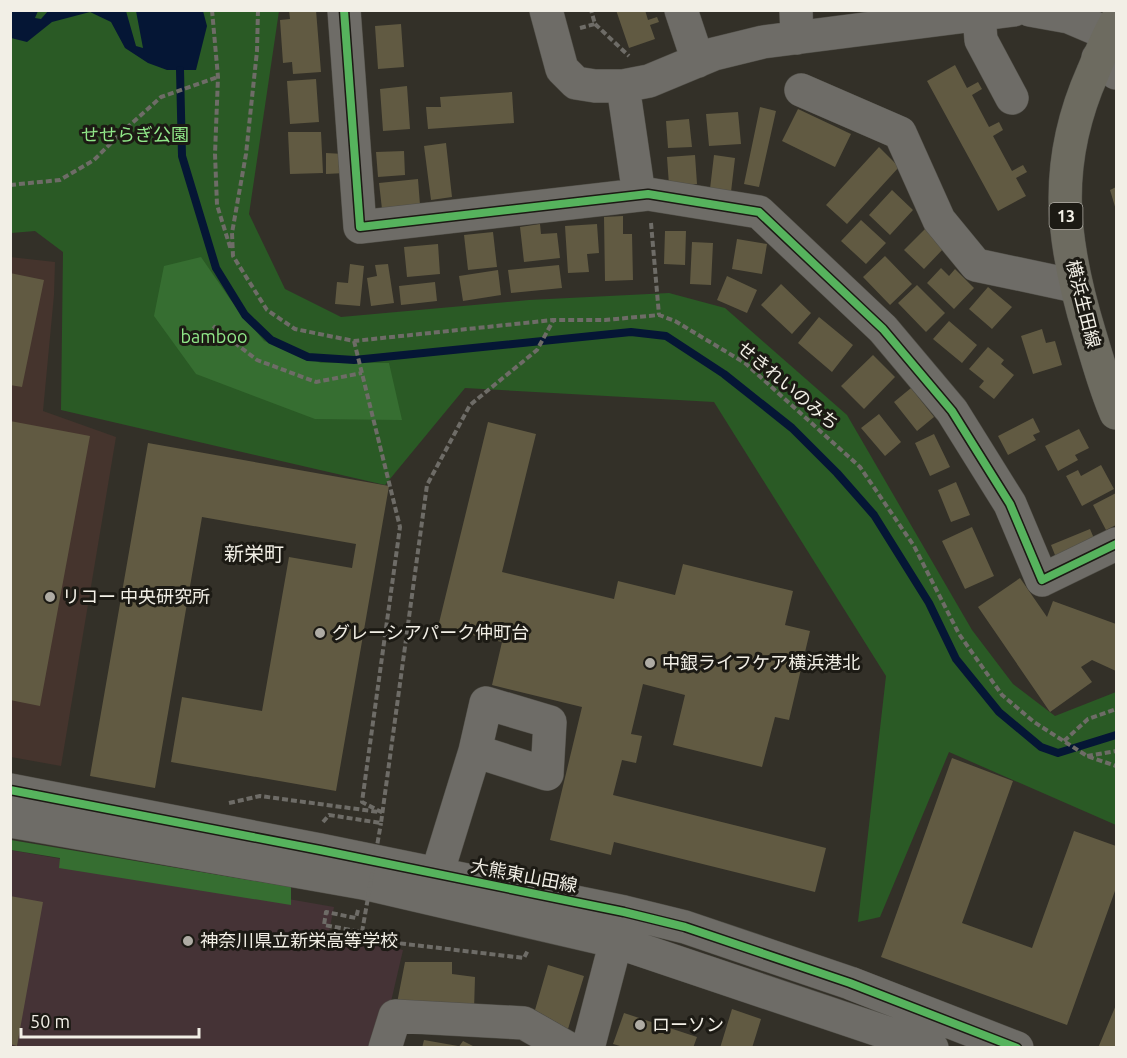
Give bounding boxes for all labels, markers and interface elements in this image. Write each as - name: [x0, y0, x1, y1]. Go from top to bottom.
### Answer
- park label: せせらぎ公園: [81, 124, 189, 144]
- road number: 13: [1050, 203, 1082, 229]
- street label: 横浜生田線: [1063, 258, 1105, 350]
- park label: bamboo: [181, 326, 247, 346]
- street label: せきれいのみち: [734, 337, 843, 433]
- district label: 新栄町: [224, 542, 284, 565]
- place label: リコー 中央研究所: [62, 586, 210, 606]
- marker: リコー 中央研究所: [43, 590, 57, 604]
- place label: グレーシアパーク仲町台: [332, 622, 529, 642]
- marker: グレーシアパーク仲町台: [313, 626, 327, 640]
- place label: 中銀ライフケア横浜港北: [662, 652, 860, 672]
- marker: 中銀ライフケア横浜港北: [643, 656, 657, 670]
- street label: 大熊東山田線: [469, 855, 579, 895]
- place label: 神奈川県立新栄高等学校: [200, 930, 398, 950]
- marker: 神奈川県立新栄高等学校: [181, 934, 195, 948]
- scale bar: [21, 1001, 200, 1039]
- text: 50 m: [30, 1011, 70, 1031]
- place label: ローソン: [652, 1014, 724, 1034]
- marker: ローソン: [633, 1018, 647, 1032]

